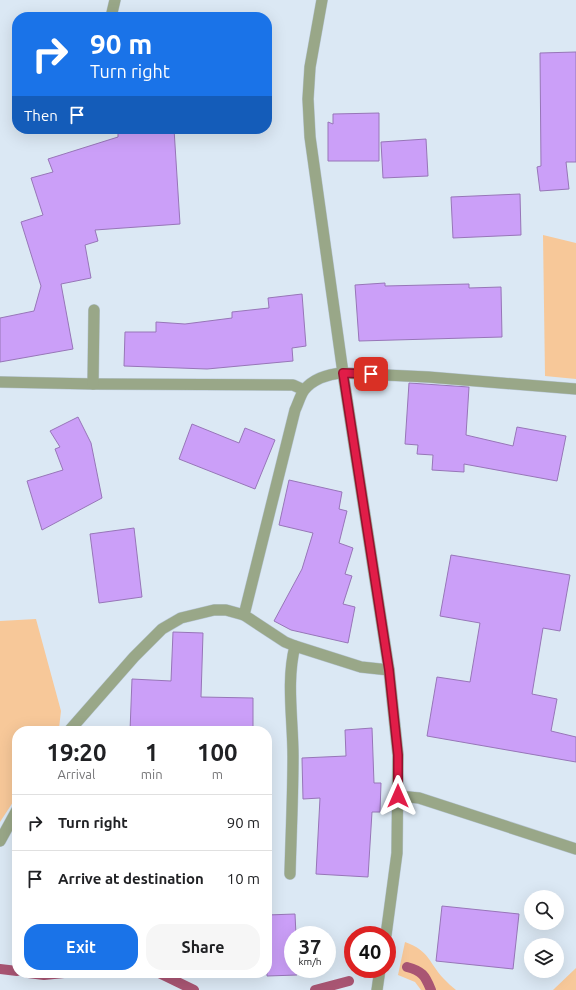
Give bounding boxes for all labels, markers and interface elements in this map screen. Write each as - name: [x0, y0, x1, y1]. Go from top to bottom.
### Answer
- icon: right: [24, 28, 76, 80]
- text: 90 m: [90, 28, 152, 59]
- text: Turn right: [90, 61, 170, 81]
- icon: arrive: [66, 104, 88, 126]
- text: Then: [24, 107, 58, 124]
- pin: [354, 357, 388, 391]
- icon: arrive: [360, 363, 382, 385]
- text: 19:20: [46, 739, 106, 766]
- text: 1: [145, 739, 158, 766]
- text: 100: [197, 739, 238, 766]
- text: Arrival: [57, 767, 95, 781]
- text: min: [141, 767, 163, 781]
- text: m: [212, 767, 223, 781]
- position arrow: [377, 775, 419, 817]
- icon: right: [24, 812, 46, 834]
- text: Turn right: [58, 814, 128, 831]
- text: 90 m: [227, 814, 260, 831]
- icon: arrive: [24, 868, 46, 890]
- text: Arrive at destination: [58, 870, 204, 887]
- text: 10 m: [227, 870, 260, 887]
- map controls: [524, 890, 564, 978]
- button: search: [524, 890, 564, 930]
- button: Exit: [24, 924, 138, 970]
- button: Share: [146, 924, 260, 970]
- speed limit sign: 40: [344, 926, 396, 978]
- text: 37: [299, 935, 321, 958]
- button: layers: [524, 938, 564, 978]
- text: km/h: [298, 956, 322, 967]

